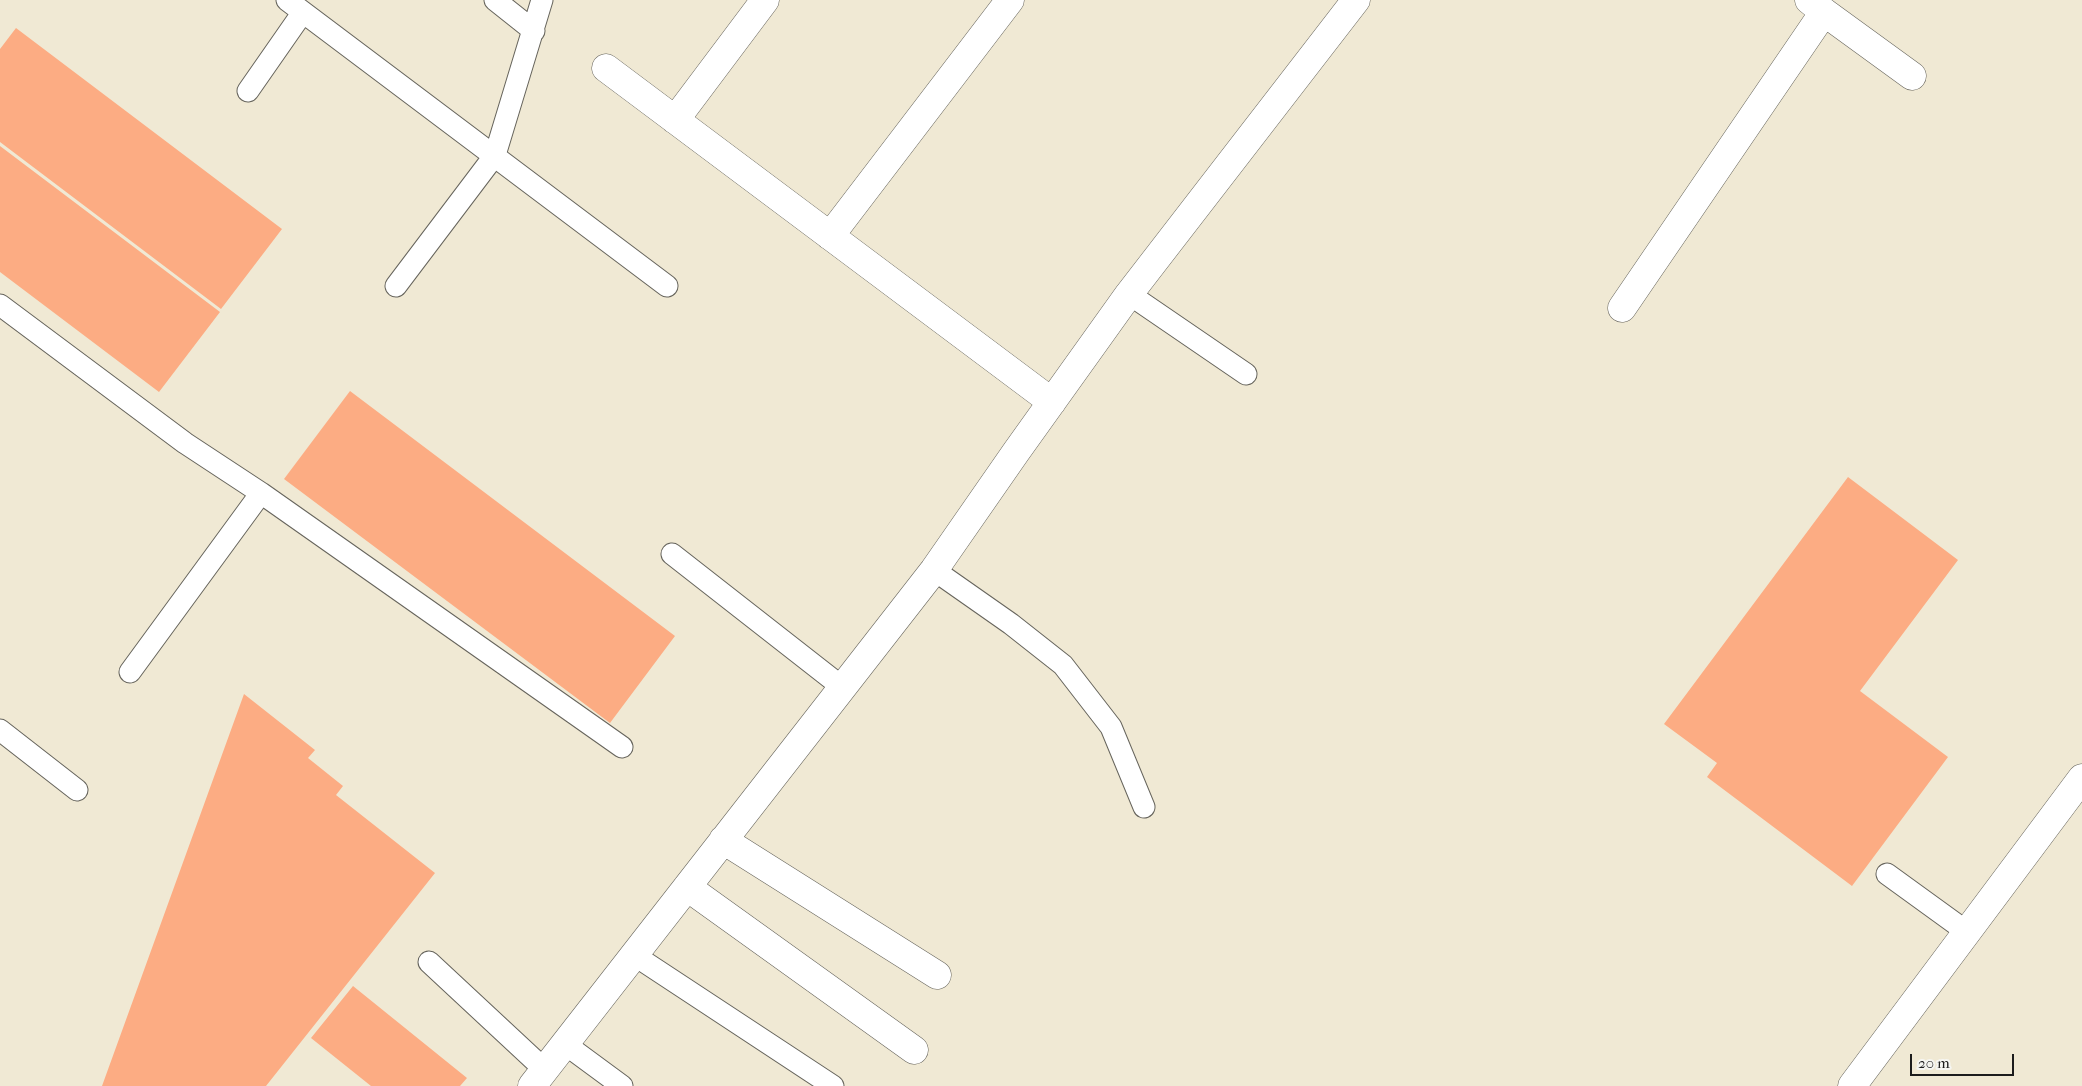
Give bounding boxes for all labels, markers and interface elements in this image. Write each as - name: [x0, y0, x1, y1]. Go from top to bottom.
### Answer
- scale bar: [1912, 1044, 2016, 1076]
- text: 20 m: [1918, 1054, 1950, 1072]

